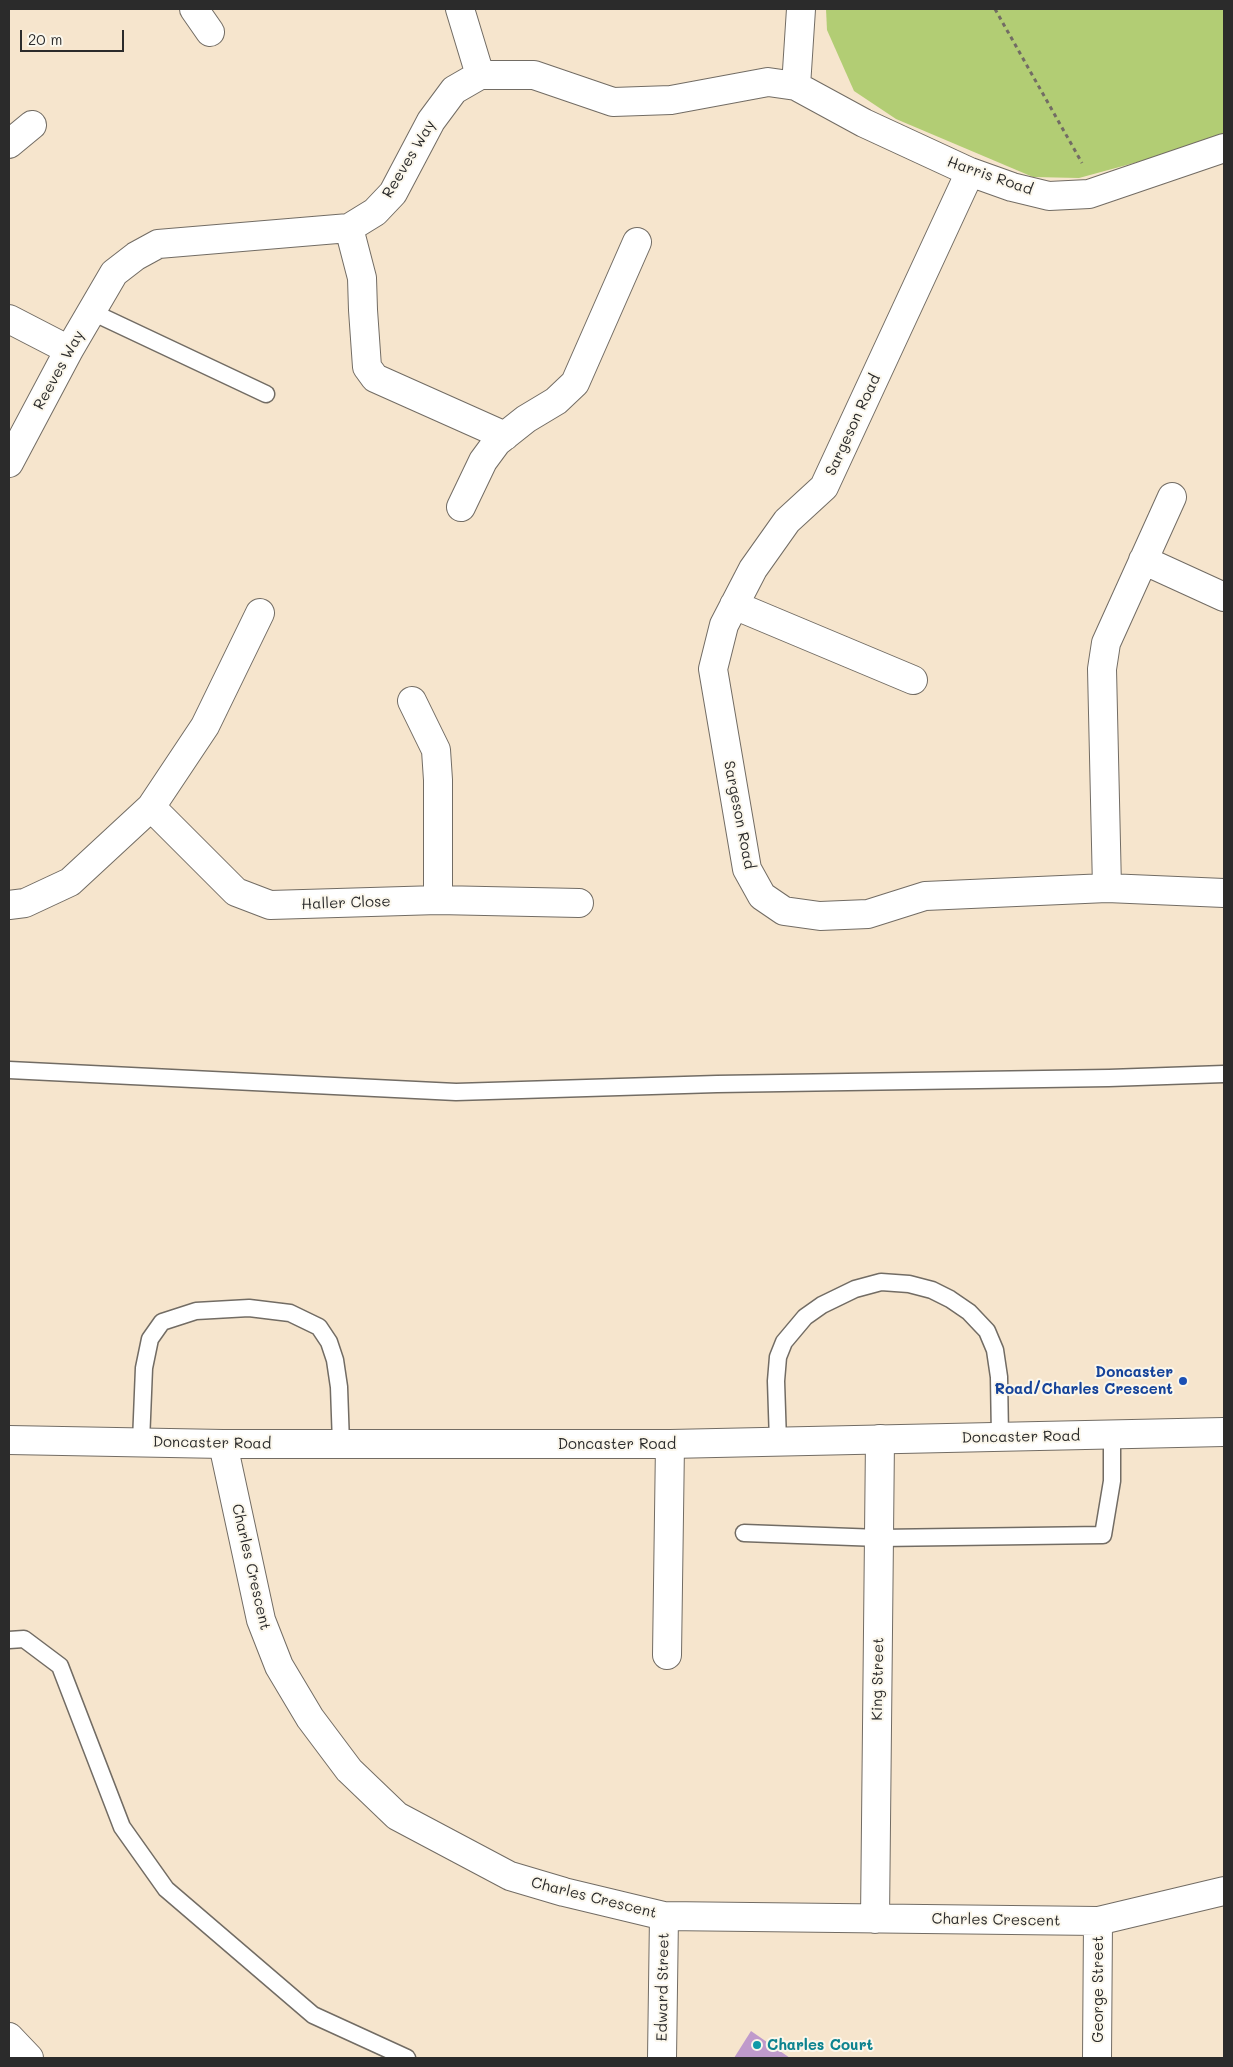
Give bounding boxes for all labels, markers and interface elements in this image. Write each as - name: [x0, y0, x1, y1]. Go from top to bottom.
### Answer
- scale bar: [22, 20, 126, 52]
- text: 20 m: [28, 29, 62, 49]
- street label: Reeves Way: [379, 117, 439, 201]
- street label: Harris Road: [945, 153, 1035, 199]
- street label: Reeves Way: [30, 327, 88, 413]
- street label: Sargeson Road: [822, 371, 884, 479]
- street label: Sargeson Road: [720, 759, 758, 871]
- street label: Haller Close: [301, 892, 391, 914]
- place label: Doncaster Road/Charles Crescent: [995, 1363, 1173, 1398]
- marker: Doncaster Road/Charles Crescent: [1177, 1375, 1189, 1387]
- street label: Doncaster Road: [962, 1427, 1080, 1447]
- street label: Doncaster Road: [153, 1433, 271, 1453]
- street label: Doncaster Road: [558, 1435, 676, 1453]
- street label: Charles Crescent: [228, 1502, 274, 1632]
- street label: King Street: [868, 1637, 888, 1721]
- street label: Charles Crescent: [529, 1874, 659, 1922]
- street label: Charles Crescent: [931, 1910, 1061, 1930]
- street label: Edward Street: [653, 1933, 673, 2041]
- street label: George Street: [1089, 1935, 1107, 2043]
- place label: Charles Court: [767, 2036, 873, 2054]
- marker: Charles Court: [751, 2039, 763, 2051]

